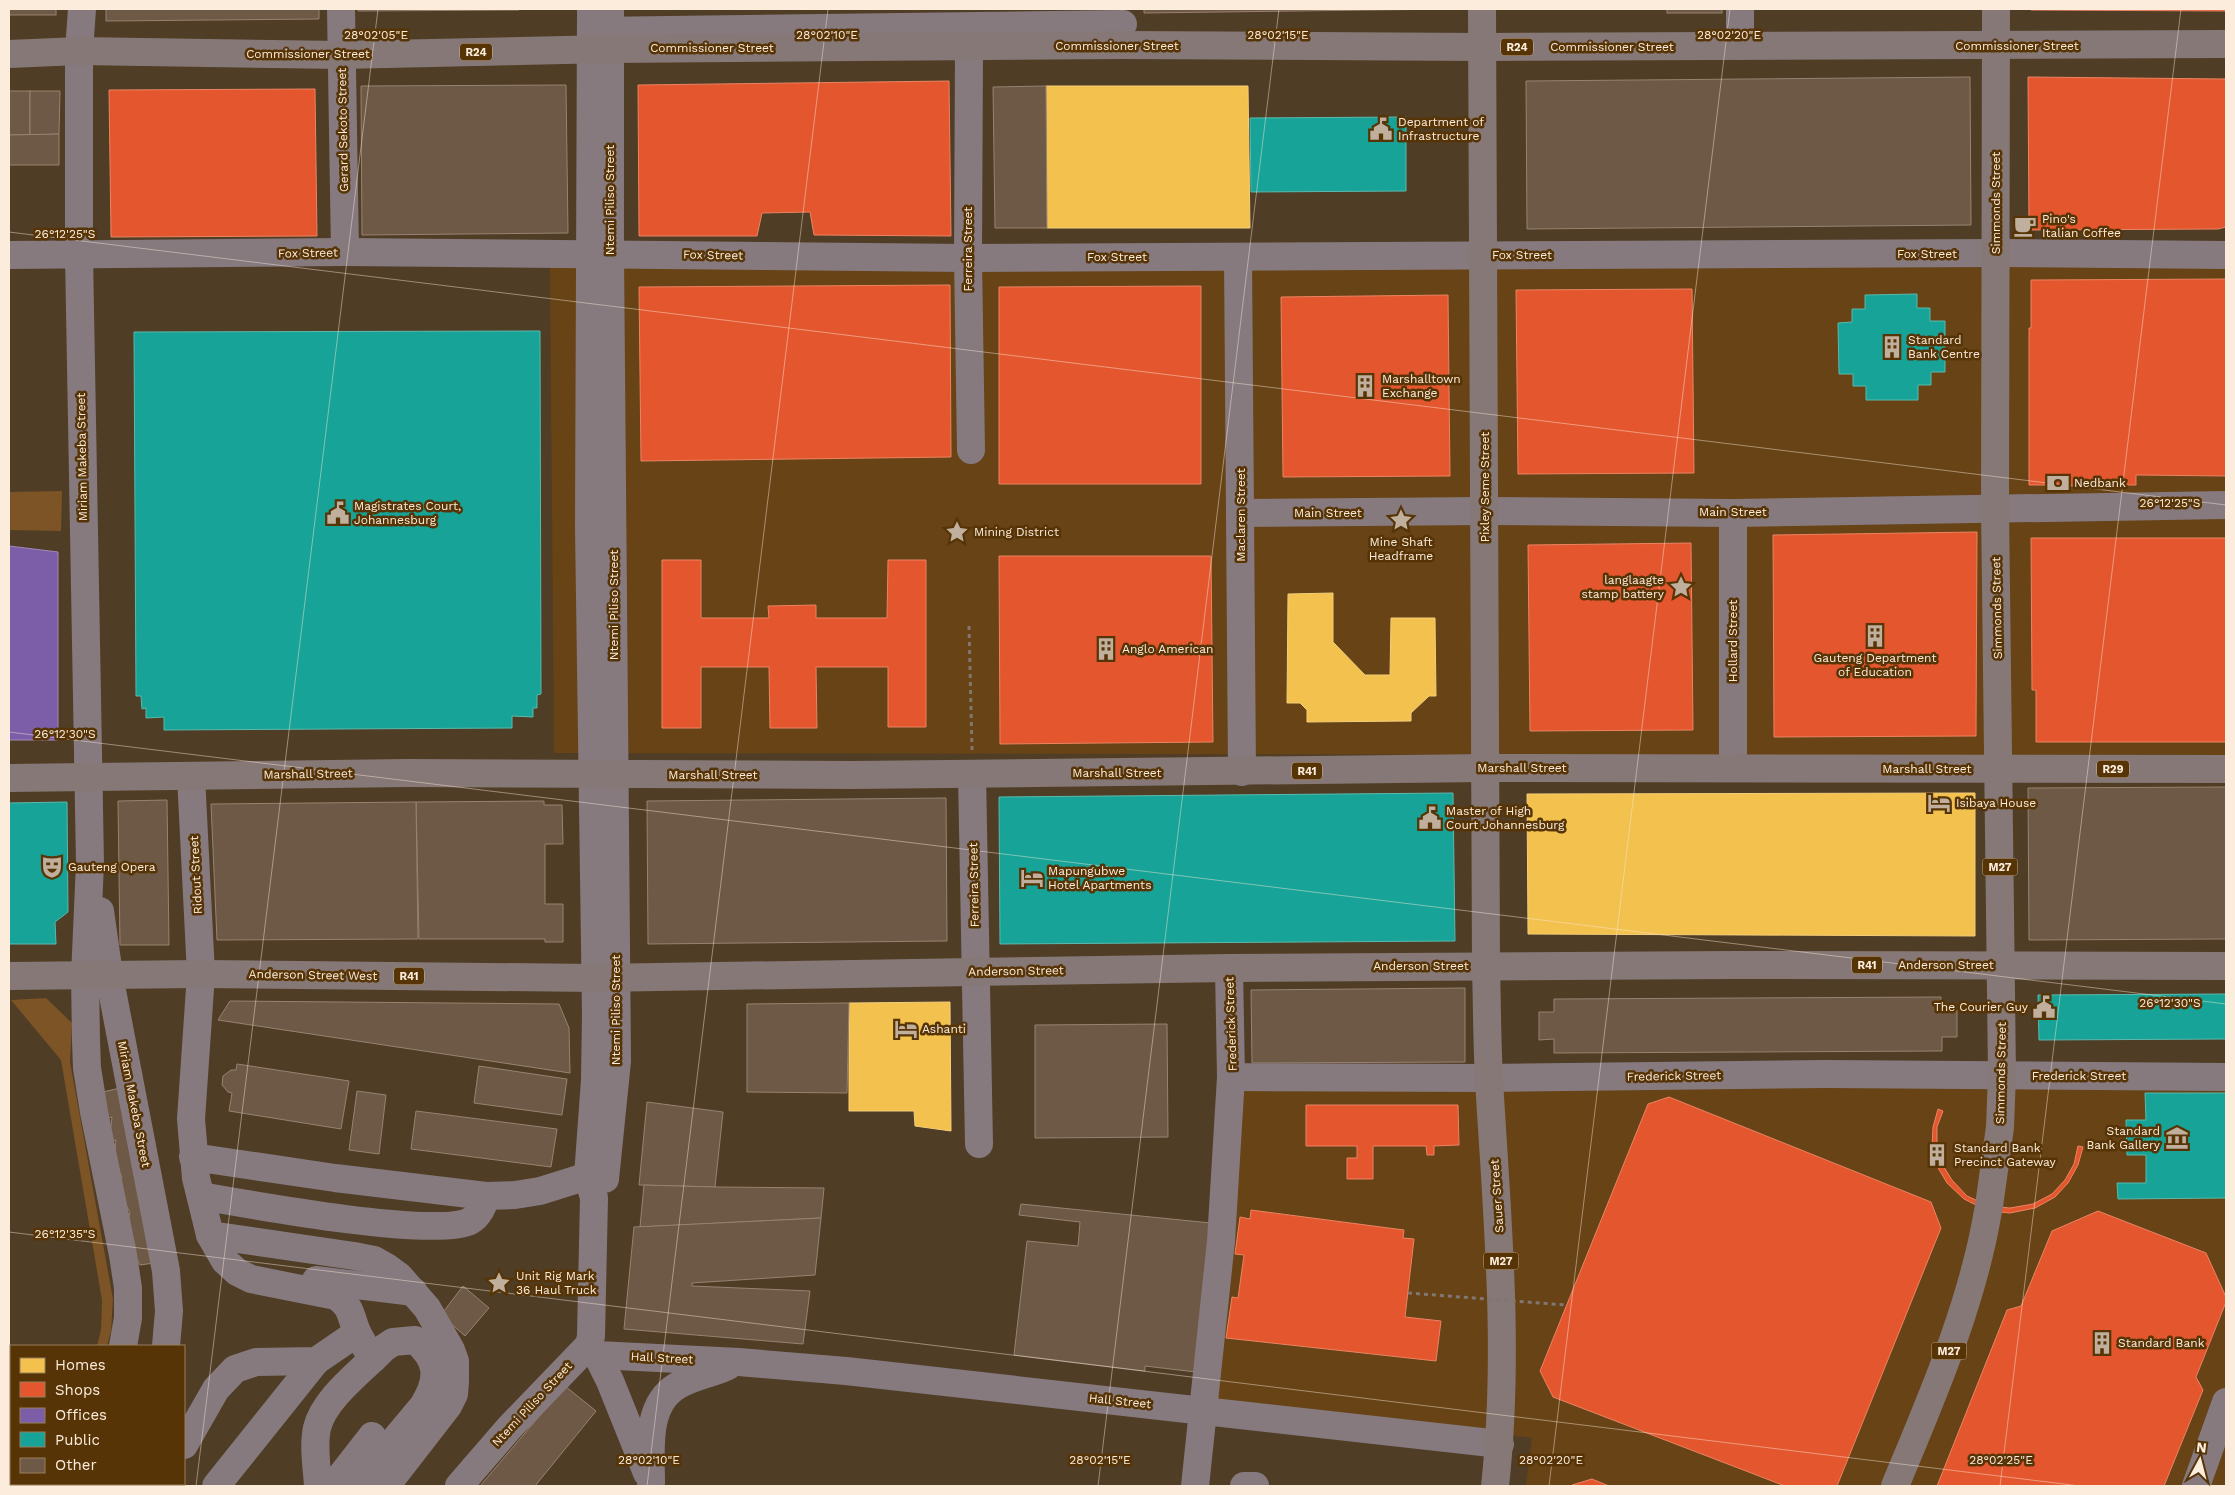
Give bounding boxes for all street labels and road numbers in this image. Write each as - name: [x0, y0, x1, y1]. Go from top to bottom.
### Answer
- road number: R24: [1501, 38, 1533, 56]
- street label: Commissioner Street: [1055, 39, 1179, 53]
- street label: Commissioner Street: [1955, 39, 2079, 53]
- street label: Commissioner Street: [1550, 40, 1674, 54]
- street label: Commissioner Street: [650, 41, 774, 55]
- road number: R24: [460, 44, 492, 61]
- street label: Commissioner Street: [246, 47, 370, 61]
- street label: Gerard Sekoto Street: [335, 68, 351, 192]
- street label: Ntemi Piliso Street: [603, 145, 617, 255]
- street label: Simmonds Street: [1989, 152, 2003, 254]
- street label: Ferreira Street: [961, 207, 975, 291]
- street label: Fox Street: [278, 245, 338, 261]
- street label: Fox Street: [683, 247, 743, 263]
- street label: Fox Street: [1897, 247, 1957, 261]
- street label: Fox Street: [1492, 248, 1552, 262]
- street label: Fox Street: [1087, 250, 1147, 264]
- street label: Miriam Makeba Street: [74, 393, 90, 521]
- street label: Pixley Seme Street: [1478, 432, 1492, 542]
- street label: Maclaren Street: [1234, 468, 1248, 562]
- street label: Main Street: [1699, 505, 1767, 519]
- street label: Main Street: [1294, 506, 1362, 520]
- street label: Ntemi Piliso Street: [607, 550, 621, 660]
- street label: Simmonds Street: [1989, 557, 2005, 659]
- street label: Hollard Street: [1726, 600, 1740, 682]
- street label: Marshall Street: [1477, 761, 1567, 775]
- road number: R29: [2097, 761, 2129, 778]
- road number: R41: [1292, 762, 1322, 779]
- street label: Marshall Street: [1882, 762, 1972, 776]
- street label: Marshall Street: [263, 766, 353, 782]
- street label: Marshall Street: [1072, 766, 1162, 780]
- street label: Marshall Street: [668, 768, 758, 782]
- street label: Ridout Street: [187, 835, 205, 915]
- street label: Ferreira Street: [966, 843, 982, 927]
- road number: M27: [1982, 859, 2018, 876]
- street label: Ntemi Piliso Street: [609, 955, 623, 1065]
- road number: R41: [1852, 956, 1882, 974]
- street label: Anderson Street: [1898, 958, 1994, 972]
- street label: Anderson Street: [1373, 959, 1469, 973]
- street label: Anderson Street: [968, 963, 1064, 979]
- street label: Anderson Street West: [248, 967, 378, 983]
- road number: R41: [394, 968, 424, 984]
- street label: Frederick Street: [1222, 977, 1240, 1071]
- street label: Simmonds Street: [1993, 1022, 2009, 1124]
- street label: Miriam Makeba Street: [115, 1040, 153, 1168]
- street label: Frederick Street: [1627, 1068, 1721, 1084]
- street label: Frederick Street: [2032, 1069, 2126, 1083]
- street label: Sauer Street: [1487, 1159, 1507, 1233]
- road number: M27: [1484, 1252, 1518, 1270]
- road number: M27: [1932, 1342, 1966, 1360]
- street label: Hall Street: [630, 1349, 694, 1367]
- street label: Ntemi Piliso Street: [489, 1359, 575, 1449]
- street label: Hall Street: [1088, 1391, 1152, 1411]

